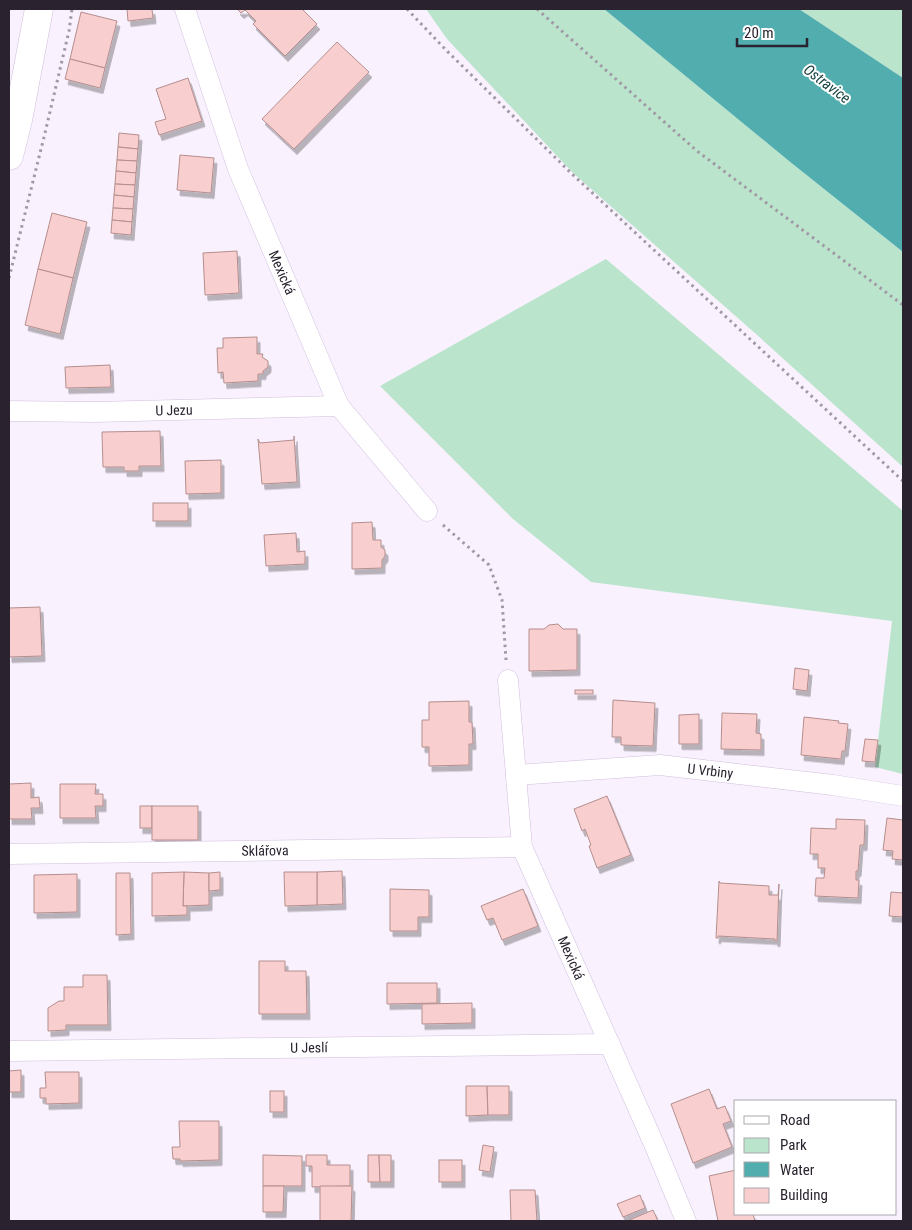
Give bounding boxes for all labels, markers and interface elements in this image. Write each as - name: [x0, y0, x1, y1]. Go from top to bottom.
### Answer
- scale bar: [737, 15, 807, 47]
- text: 20 m: [744, 24, 774, 42]
- water label: Ostravice: [800, 61, 854, 107]
- street label: Mexická: [266, 248, 298, 297]
- street label: U Jezu: [155, 402, 193, 419]
- street label: U Vrbiny: [687, 760, 734, 781]
- street label: Sklářova: [241, 842, 289, 859]
- street label: Mexická: [555, 934, 588, 982]
- street label: U Jeslí: [290, 1039, 328, 1056]
- legend: [734, 1100, 897, 1215]
- text: Road: [780, 1111, 810, 1129]
- text: Park: [780, 1136, 807, 1154]
- text: Water: [780, 1161, 815, 1179]
- text: Building: [780, 1186, 828, 1204]

